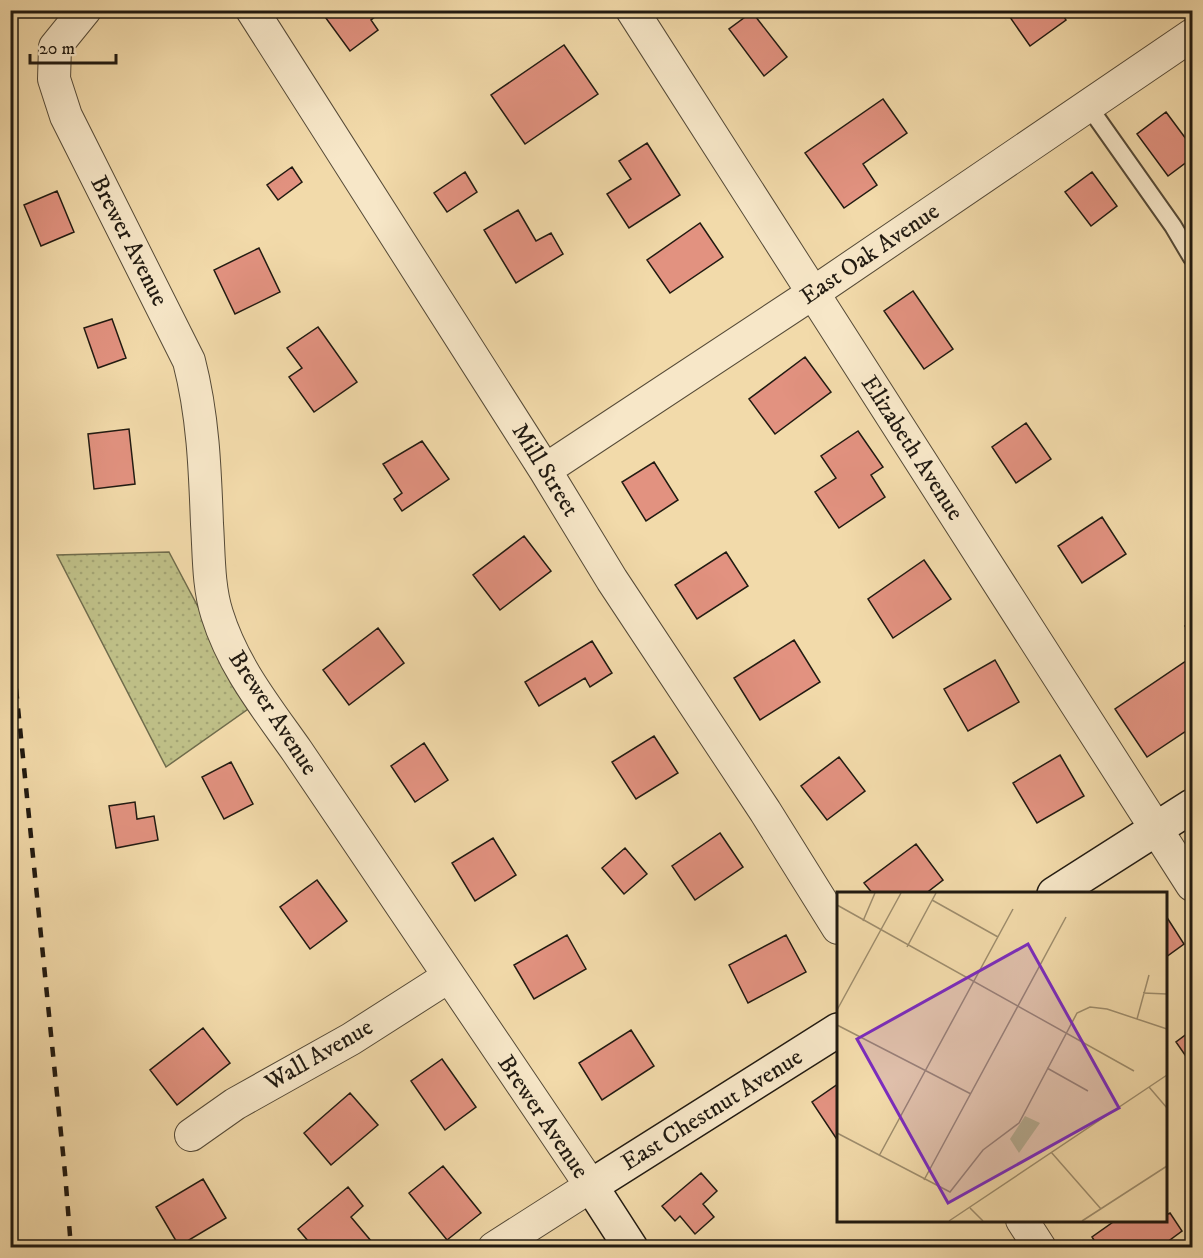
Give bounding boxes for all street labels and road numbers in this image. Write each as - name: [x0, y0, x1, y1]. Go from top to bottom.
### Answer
- street label: Brewer Avenue: [83, 171, 175, 311]
- street label: East Oak Avenue: [795, 196, 945, 312]
- street label: Elizabeth Avenue: [854, 370, 970, 526]
- street label: Mill Street: [505, 418, 586, 523]
- street label: Brewer Avenue: [222, 645, 324, 781]
- street label: Wall Avenue: [259, 1012, 378, 1098]
- street label: East Chestnut Avenue: [616, 1042, 808, 1178]
- street label: Brewer Avenue: [491, 1050, 595, 1184]

